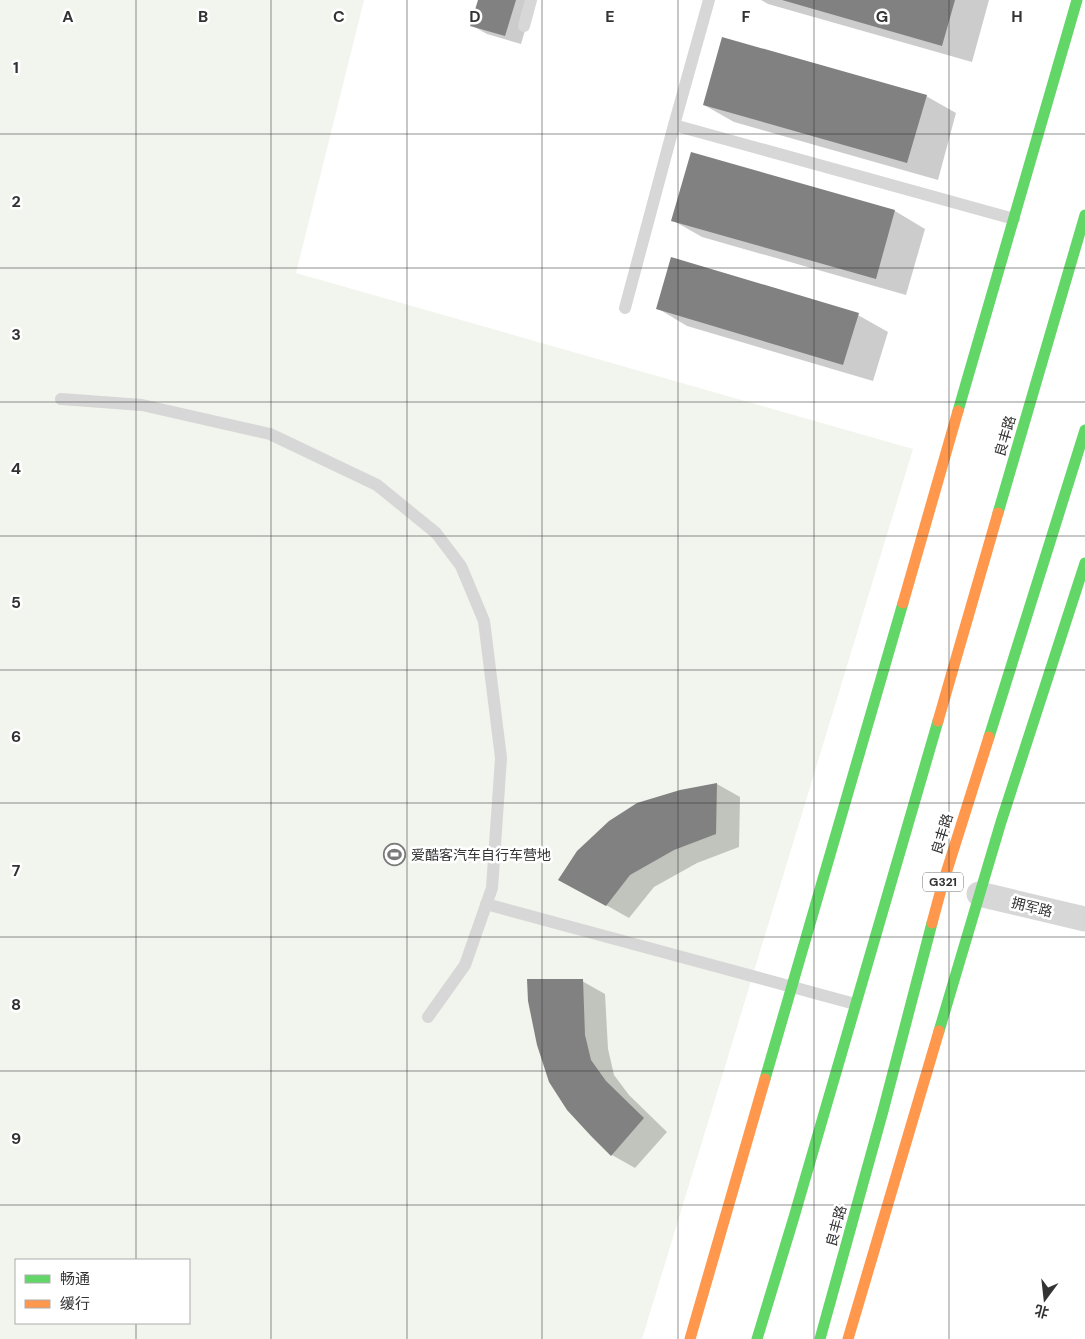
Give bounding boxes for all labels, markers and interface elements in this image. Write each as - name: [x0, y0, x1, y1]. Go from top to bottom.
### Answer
- text: A: [62, 6, 74, 27]
- text: B: [198, 6, 208, 27]
- text: C: [333, 6, 345, 27]
- text: D: [469, 6, 481, 27]
- text: E: [605, 6, 615, 27]
- text: F: [742, 6, 751, 27]
- text: G: [876, 6, 888, 27]
- text: H: [1011, 6, 1023, 27]
- text: 1: [13, 57, 19, 78]
- text: 2: [11, 191, 21, 212]
- text: 3: [11, 324, 21, 345]
- street label: 良丰路: [991, 413, 1019, 459]
- text: 4: [11, 458, 21, 479]
- text: 5: [11, 592, 21, 613]
- text: 6: [11, 726, 21, 747]
- street label: 良丰路: [927, 811, 957, 857]
- sports icon: 爱酷客汽车自行车营地: [383, 843, 407, 867]
- place label: 爱酷客汽车自行车营地: [411, 846, 551, 864]
- text: 7: [12, 860, 21, 881]
- road number: G321: [923, 872, 963, 892]
- street label: 拥军路: [1009, 893, 1055, 921]
- text: 8: [11, 994, 21, 1015]
- text: 9: [11, 1128, 21, 1149]
- street label: 良丰路: [822, 1203, 850, 1249]
- legend: [15, 1259, 190, 1324]
- text: 畅通: [60, 1269, 90, 1289]
- north arrow: [1020, 1274, 1070, 1324]
- text: 缓行: [60, 1294, 90, 1314]
- text: 北: [1033, 1301, 1051, 1322]

